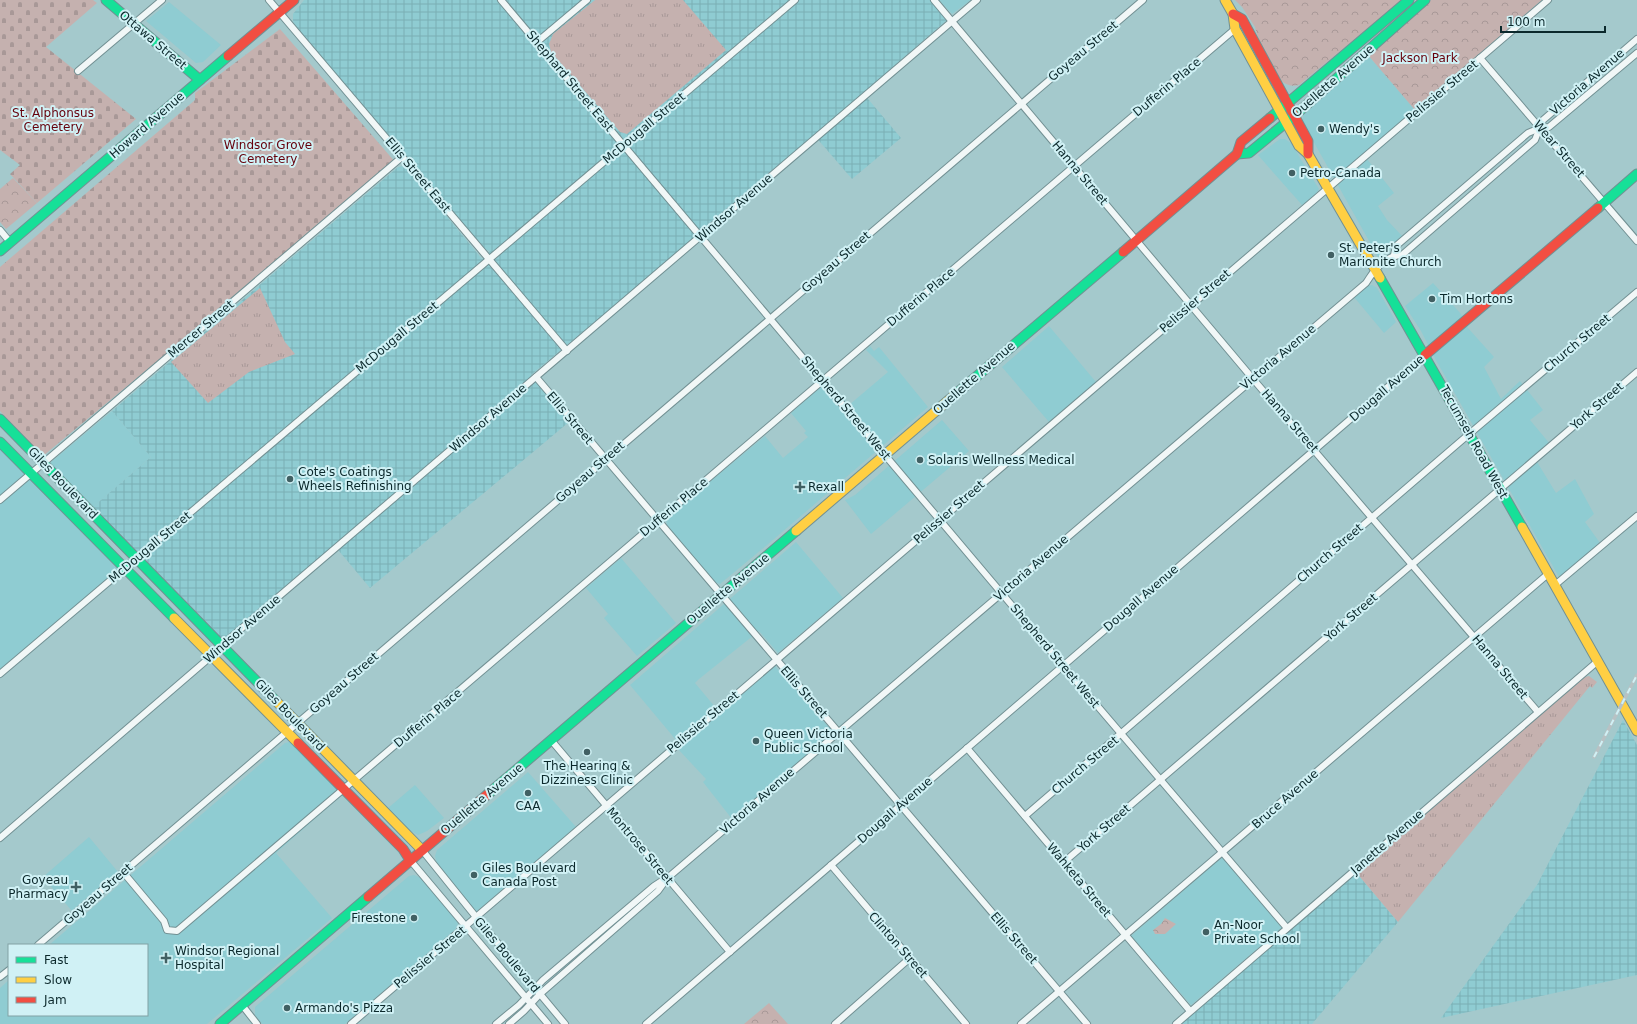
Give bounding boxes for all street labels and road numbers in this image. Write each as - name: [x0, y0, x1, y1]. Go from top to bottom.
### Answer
- street label: Ottawa Street: [116, 8, 190, 72]
- street label: Goyeau Street: [1045, 18, 1121, 84]
- street label: Shephard Street East: [524, 28, 617, 135]
- street label: Ouellette Avenue: [1289, 42, 1377, 120]
- street label: Victoria Avenue: [1547, 46, 1627, 118]
- street label: Dufferin Place: [1130, 55, 1204, 119]
- street label: Pelissier Street: [1403, 57, 1481, 125]
- street label: Howard Avenue: [107, 89, 187, 161]
- street label: McDougall Street: [600, 89, 688, 166]
- street label: Wear Street: [1530, 118, 1588, 181]
- street label: Ellis Street East: [382, 135, 454, 216]
- street label: Hanna Street: [1049, 138, 1111, 208]
- street label: Windsor Avenue: [693, 171, 775, 245]
- street label: Goyeau Street: [799, 228, 873, 296]
- street label: Dufferin Place: [884, 265, 958, 329]
- street label: Pelissier Street: [1157, 266, 1234, 336]
- street label: Mercer Street: [165, 297, 237, 361]
- street label: McDougall Street: [353, 298, 441, 375]
- street label: Church Street: [1541, 311, 1613, 375]
- street label: Victoria Avenue: [1238, 321, 1318, 393]
- street label: Ouellette Avenue: [930, 339, 1018, 417]
- street label: Dougall Avenue: [1347, 352, 1427, 424]
- street label: Shepherd Street West: [798, 353, 894, 463]
- street label: York Street: [1567, 379, 1626, 433]
- street label: Windsor Avenue: [447, 381, 529, 455]
- street label: Tecumseh Road West: [1437, 382, 1511, 501]
- street label: Hanna Street: [1259, 387, 1321, 456]
- street label: Ellis Street: [544, 389, 596, 447]
- street label: Goyeau Street: [553, 438, 627, 506]
- street label: Giles Boulevard: [25, 444, 101, 522]
- street label: Dufferin Place: [637, 475, 711, 539]
- street label: Pelissier Street: [911, 477, 988, 547]
- street label: McDougall Street: [106, 508, 194, 585]
- street label: Church Street: [1294, 520, 1366, 585]
- street label: Victoria Avenue: [991, 532, 1071, 604]
- street label: Ouellette Avenue: [684, 550, 772, 628]
- street label: Dougall Avenue: [1101, 562, 1181, 634]
- street label: York Street: [1321, 590, 1380, 644]
- street label: Windsor Avenue: [201, 592, 283, 666]
- street label: Shepherd Street West: [1007, 601, 1103, 711]
- street label: Hanna Street: [1469, 632, 1531, 702]
- street label: Goyeau Street: [307, 649, 381, 717]
- street label: Ellis Street: [778, 663, 831, 721]
- street label: Giles Boulevard: [252, 676, 328, 754]
- street label: Dufferin Place: [391, 686, 465, 750]
- street label: Pelissier Street: [664, 688, 742, 756]
- street label: Church Street: [1049, 733, 1121, 797]
- street label: Ouellette Avenue: [438, 760, 526, 838]
- street label: Victoria Avenue: [717, 765, 797, 837]
- street label: Bruce Avenue: [1249, 766, 1321, 832]
- street label: Dougall Avenue: [855, 774, 935, 846]
- street label: York Street: [1074, 801, 1133, 855]
- street label: Montrose Street: [604, 805, 676, 887]
- street label: Janette Avenue: [1347, 807, 1426, 878]
- street label: Wahketa Street: [1044, 840, 1114, 920]
- street label: Goyeau Street: [61, 860, 135, 928]
- street label: Clinton Street: [866, 909, 931, 981]
- street label: Ellis Street: [988, 909, 1041, 967]
- street label: Giles Boulevard: [471, 914, 543, 996]
- street label: Pelissier Street: [391, 923, 469, 991]

